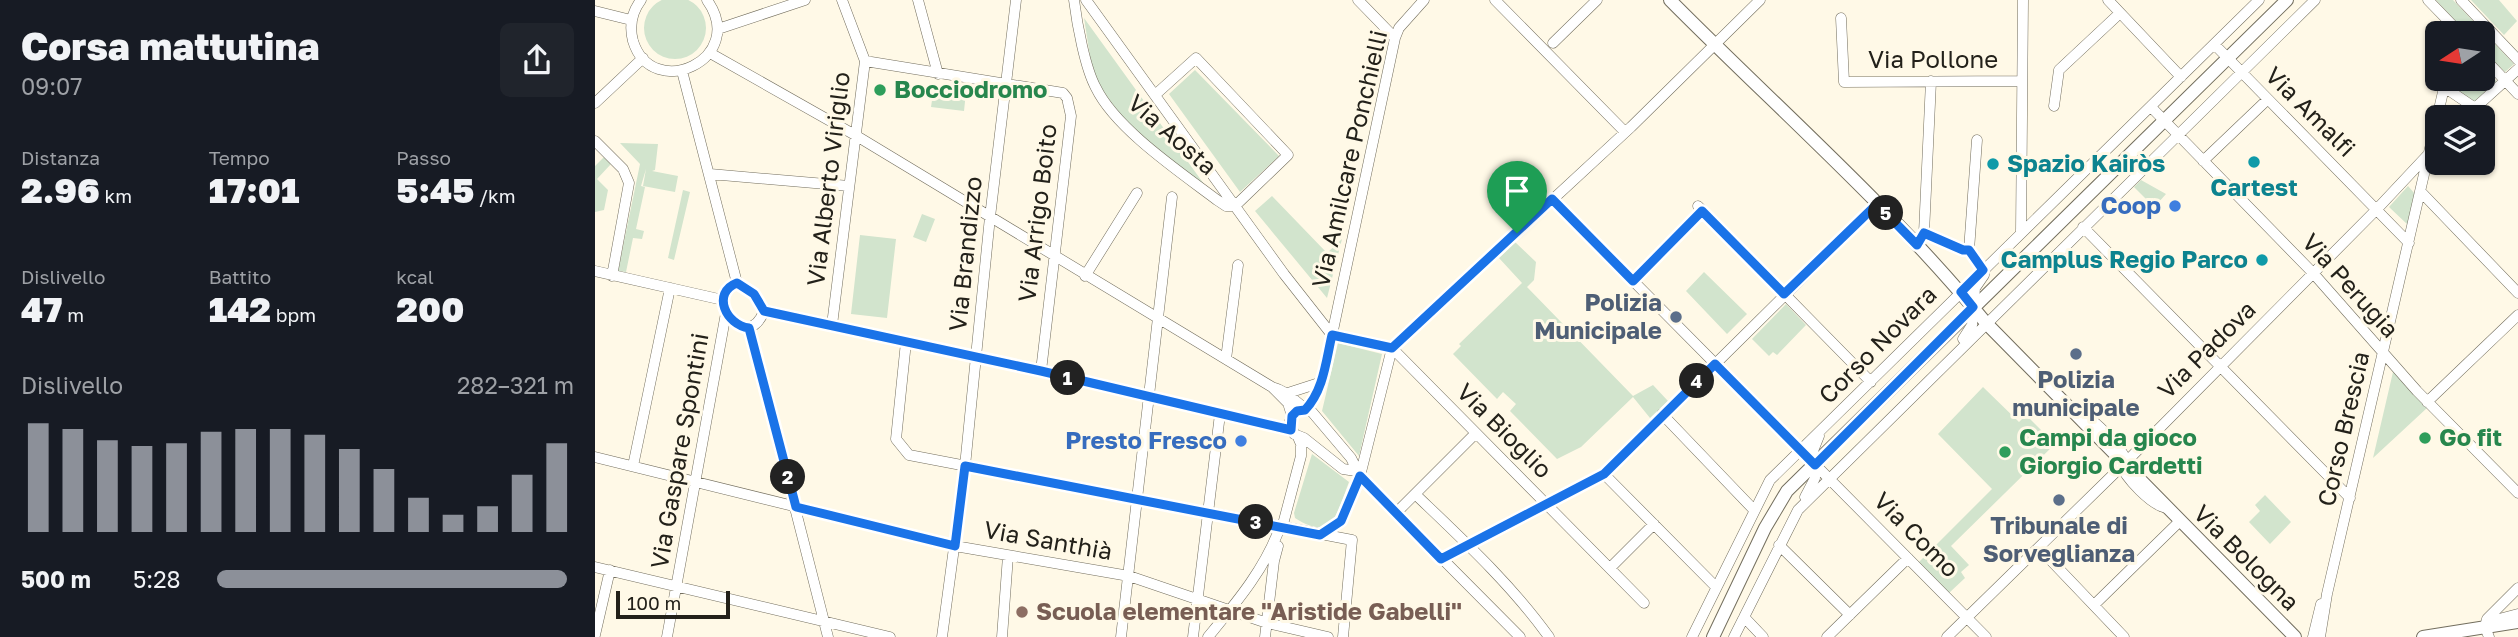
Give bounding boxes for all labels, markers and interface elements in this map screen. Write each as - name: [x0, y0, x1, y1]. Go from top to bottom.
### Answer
- north arrow: [2425, 21, 2495, 91]
- map controls: [2425, 21, 2495, 175]
- text: Corsa mattutina: [21, 23, 319, 68]
- button: share: [500, 23, 574, 97]
- street label: Via Amilcare Ponchielli: [1305, 27, 1392, 290]
- street label: Via Pollone: [1868, 44, 1998, 73]
- street label: Via Amalfi: [2260, 60, 2362, 162]
- street label: Via Alberto Viriglio: [800, 70, 855, 288]
- text: 09:07: [21, 72, 83, 100]
- place label: Bocciodromo: [894, 74, 1047, 103]
- marker: Bocciodromo: [872, 82, 888, 98]
- street label: Via Aosta: [1123, 87, 1223, 180]
- button: layers: [2425, 105, 2495, 175]
- street label: Via Arrigo Boito: [1011, 122, 1062, 304]
- text: Distanza: [21, 146, 100, 169]
- text: Tempo: [209, 146, 270, 169]
- text: Passo: [396, 146, 451, 169]
- place label: Spazio Kairòs: [2007, 148, 2165, 177]
- marker: Cartest: [2246, 154, 2262, 170]
- marker: Spazio Kairòs: [1985, 156, 2001, 172]
- pin: [1487, 161, 1547, 233]
- text: 2.96: [21, 169, 100, 211]
- text: 17:01: [209, 169, 299, 211]
- text: 5:45: [396, 169, 474, 211]
- icon: arrive: [1498, 172, 1536, 210]
- place label: Cartest: [2210, 172, 2298, 201]
- street label: Via Brandizzo: [942, 175, 987, 333]
- text: km: [100, 184, 132, 207]
- text: /km: [474, 184, 516, 207]
- place label: Coop: [2100, 190, 2161, 219]
- pin: 5: [1869, 196, 1903, 230]
- marker: Coop: [2167, 198, 2183, 214]
- text: 5: [1880, 201, 1891, 224]
- street label: Via Perugia: [2297, 227, 2405, 343]
- place label: Camplus Regio Parco: [2000, 244, 2248, 273]
- marker: Camplus Regio Parco: [2254, 252, 2270, 268]
- text: Dislivello: [21, 265, 105, 288]
- text: Battito: [209, 265, 271, 288]
- text: kcal: [396, 265, 434, 288]
- street label: Corso Novara: [1812, 279, 1942, 409]
- place label: Polizia Municipale: [1534, 287, 1662, 344]
- text: 47: [21, 288, 62, 330]
- text: 142: [209, 288, 271, 330]
- text: 200: [396, 288, 464, 330]
- street label: Via Padova: [2151, 294, 2261, 404]
- text: m: [62, 303, 84, 326]
- text: bpm: [271, 303, 316, 326]
- marker: Polizia Municipale: [1668, 309, 1684, 325]
- street label: Via Gaspare Spontini: [644, 331, 714, 571]
- marker: Polizia municipale: [2068, 346, 2084, 362]
- street label: Corso Brescia: [2311, 348, 2374, 509]
- pin: 1: [1051, 360, 1085, 396]
- pin: 4: [1679, 364, 1715, 398]
- place label: Polizia municipale: [2012, 364, 2140, 421]
- text: 1: [1063, 366, 1072, 389]
- text: 4: [1691, 369, 1702, 392]
- text: Dislivello: [21, 371, 123, 399]
- text: 282–321 m: [457, 371, 574, 399]
- street label: Via Bioglio: [1452, 376, 1559, 483]
- place label: Campi da gioco Giorgio Cardetti: [2019, 422, 2203, 479]
- place label: Go fit: [2439, 422, 2502, 451]
- place label: Presto Fresco: [1065, 425, 1227, 454]
- marker: Go fit: [2417, 430, 2433, 446]
- marker: Presto Fresco: [1233, 433, 1249, 449]
- marker: Campi da gioco Giorgio Cardetti: [1997, 444, 2013, 460]
- pin: 2: [771, 460, 805, 494]
- text: 2: [782, 465, 793, 488]
- street label: Via Como: [1868, 485, 1966, 583]
- marker: Tribunale di Sorveglianza: [2051, 492, 2067, 508]
- street label: Via Bologna: [2188, 498, 2306, 616]
- pin: 3: [1239, 504, 1273, 540]
- text: 3: [1250, 510, 1261, 533]
- place label: Tribunale di Sorveglianza: [1983, 510, 2135, 567]
- street label: Via Santhià: [982, 514, 1115, 565]
- text: 500 m: [21, 565, 91, 593]
- text: 5:28: [133, 565, 181, 593]
- scale bar: [616, 588, 730, 620]
- text: 100 m: [627, 591, 681, 614]
- place label: Scuola elementare "Aristide Gabelli": [1036, 596, 1462, 625]
- marker: Scuola elementare "Aristide Gabelli": [1014, 604, 1030, 620]

